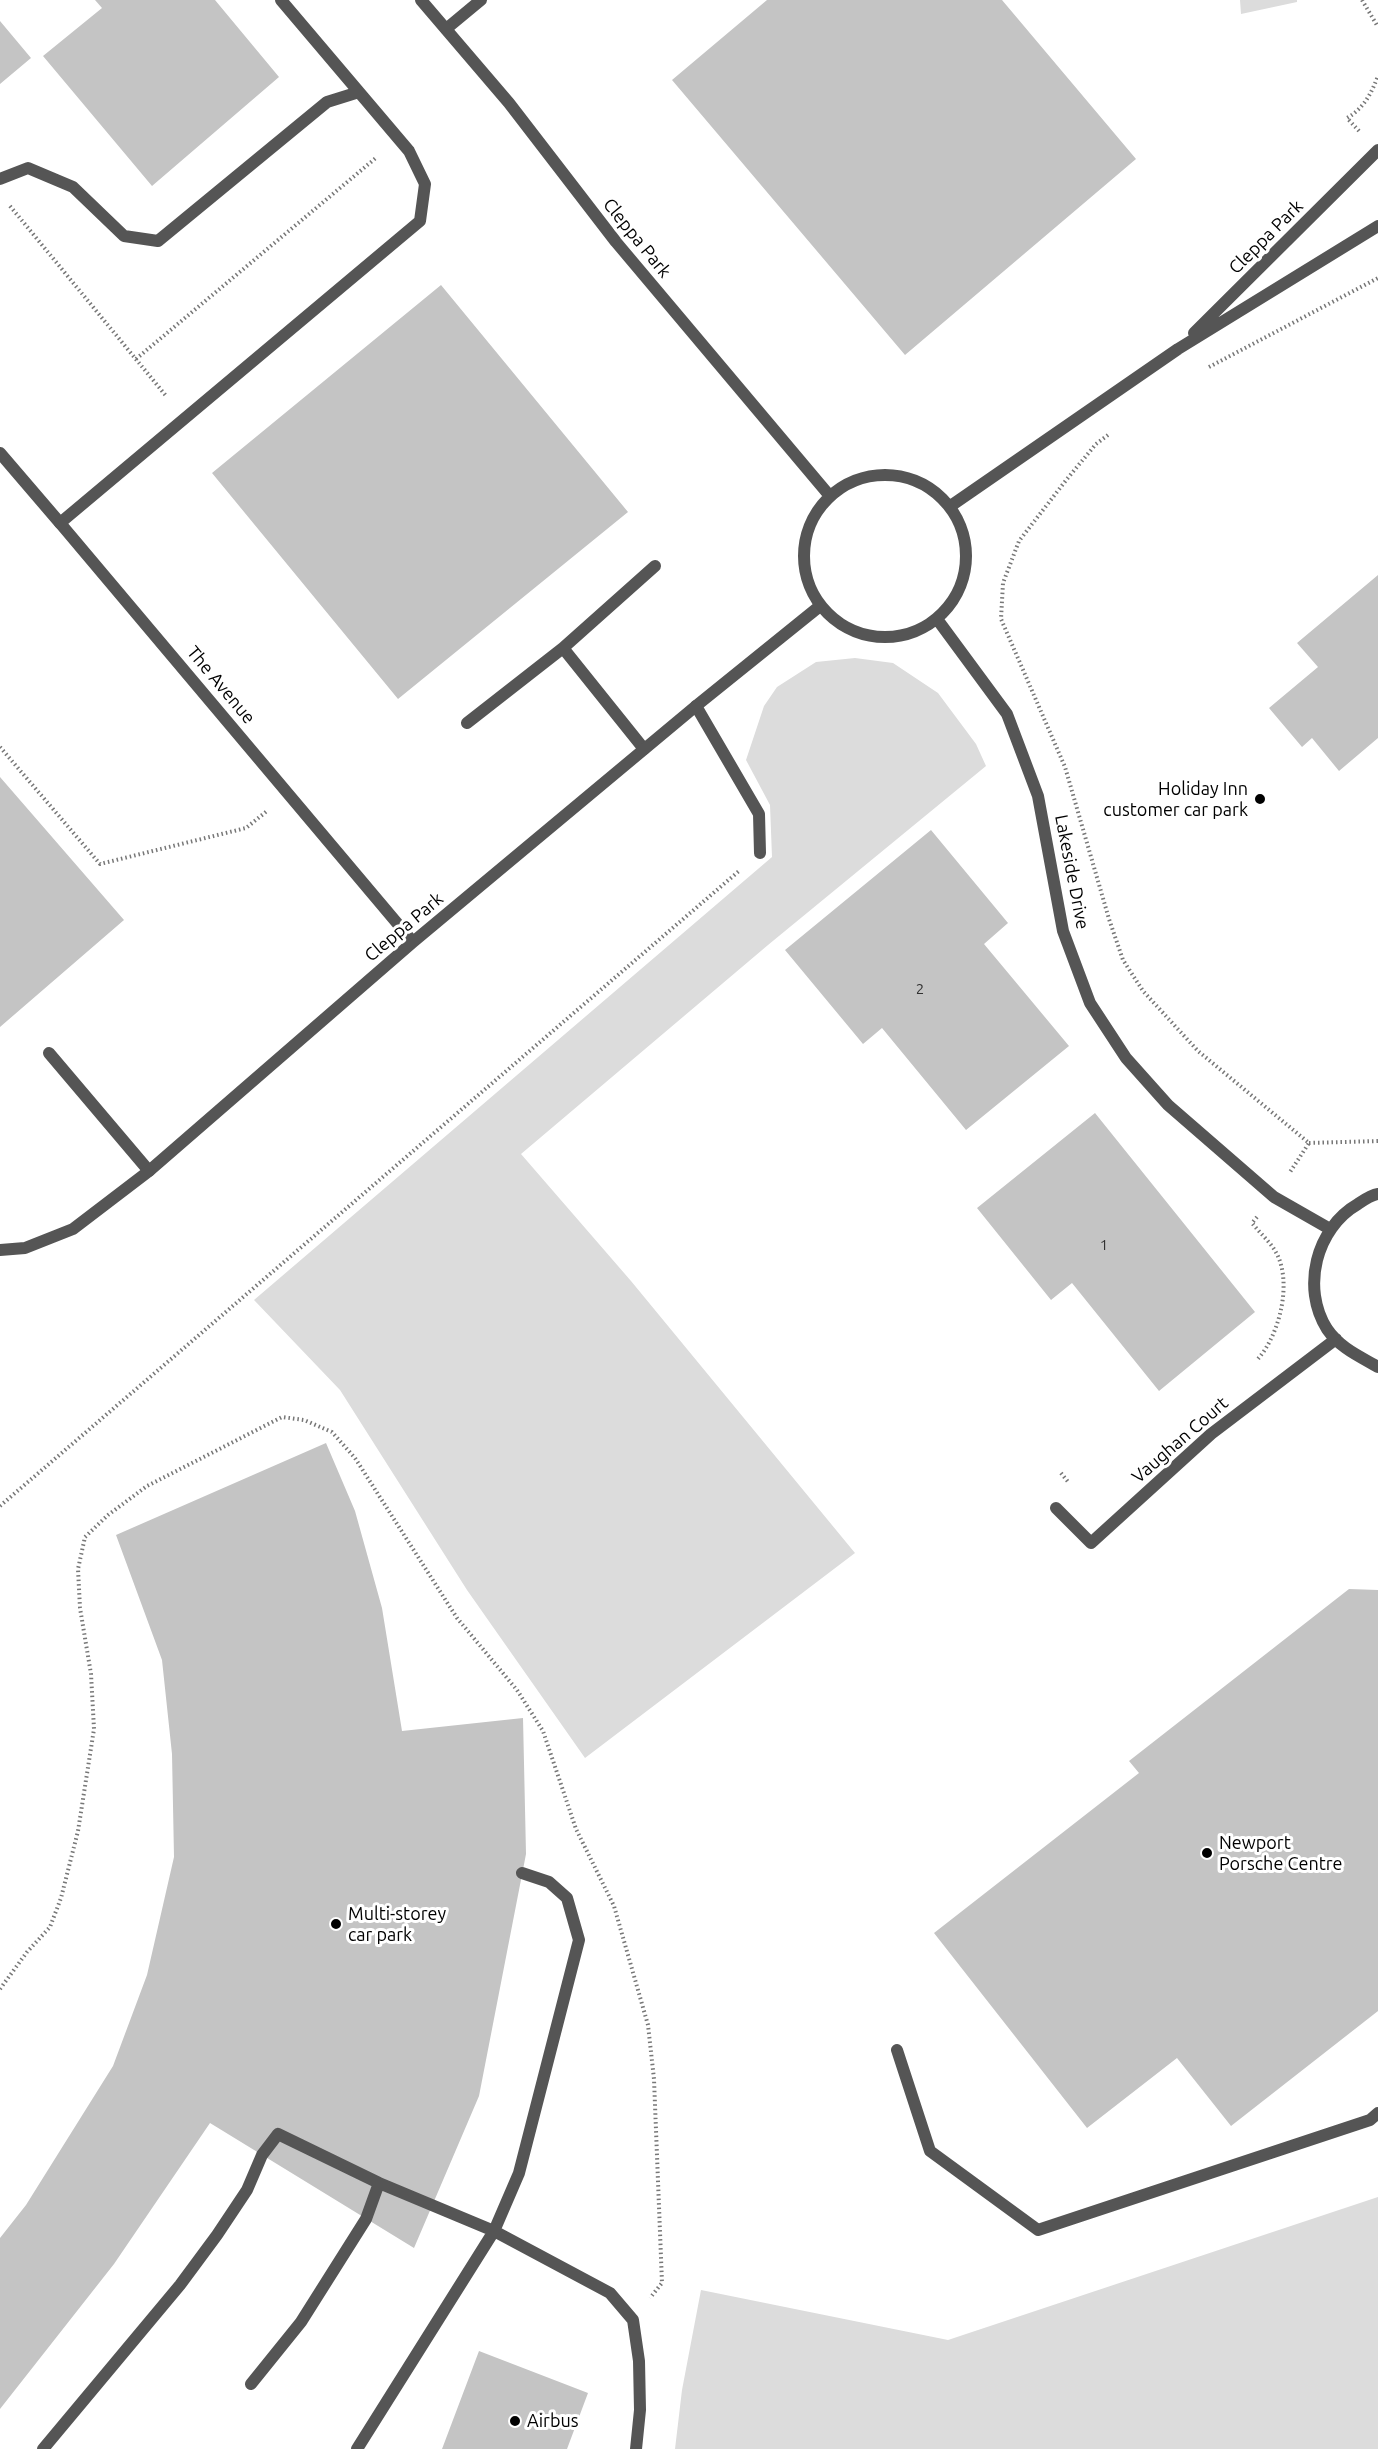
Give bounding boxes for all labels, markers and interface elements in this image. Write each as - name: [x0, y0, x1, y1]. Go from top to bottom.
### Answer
- street label: Cleppa Park: [598, 194, 676, 282]
- street label: Cleppa Park: [1224, 195, 1308, 279]
- street label: The Avenue: [182, 642, 260, 728]
- place label: Holiday Inn customer car park: [1103, 778, 1248, 820]
- marker: Holiday Inn customer car park: [1253, 792, 1267, 806]
- street label: Lakeside Drive: [1050, 813, 1094, 931]
- street label: Cleppa Park: [360, 888, 448, 966]
- house number: 2: [916, 980, 924, 998]
- house number: 1: [1100, 1236, 1108, 1254]
- street label: Vaughan Court: [1127, 1392, 1233, 1488]
- place label: Newport Porsche Centre: [1219, 1832, 1342, 1874]
- marker: Newport Porsche Centre: [1200, 1846, 1214, 1860]
- place label: Multi-storey car park: [348, 1903, 446, 1946]
- marker: Multi-storey car park: [329, 1917, 343, 1931]
- place label: Airbus: [527, 2410, 579, 2432]
- marker: Airbus: [508, 2414, 522, 2428]

